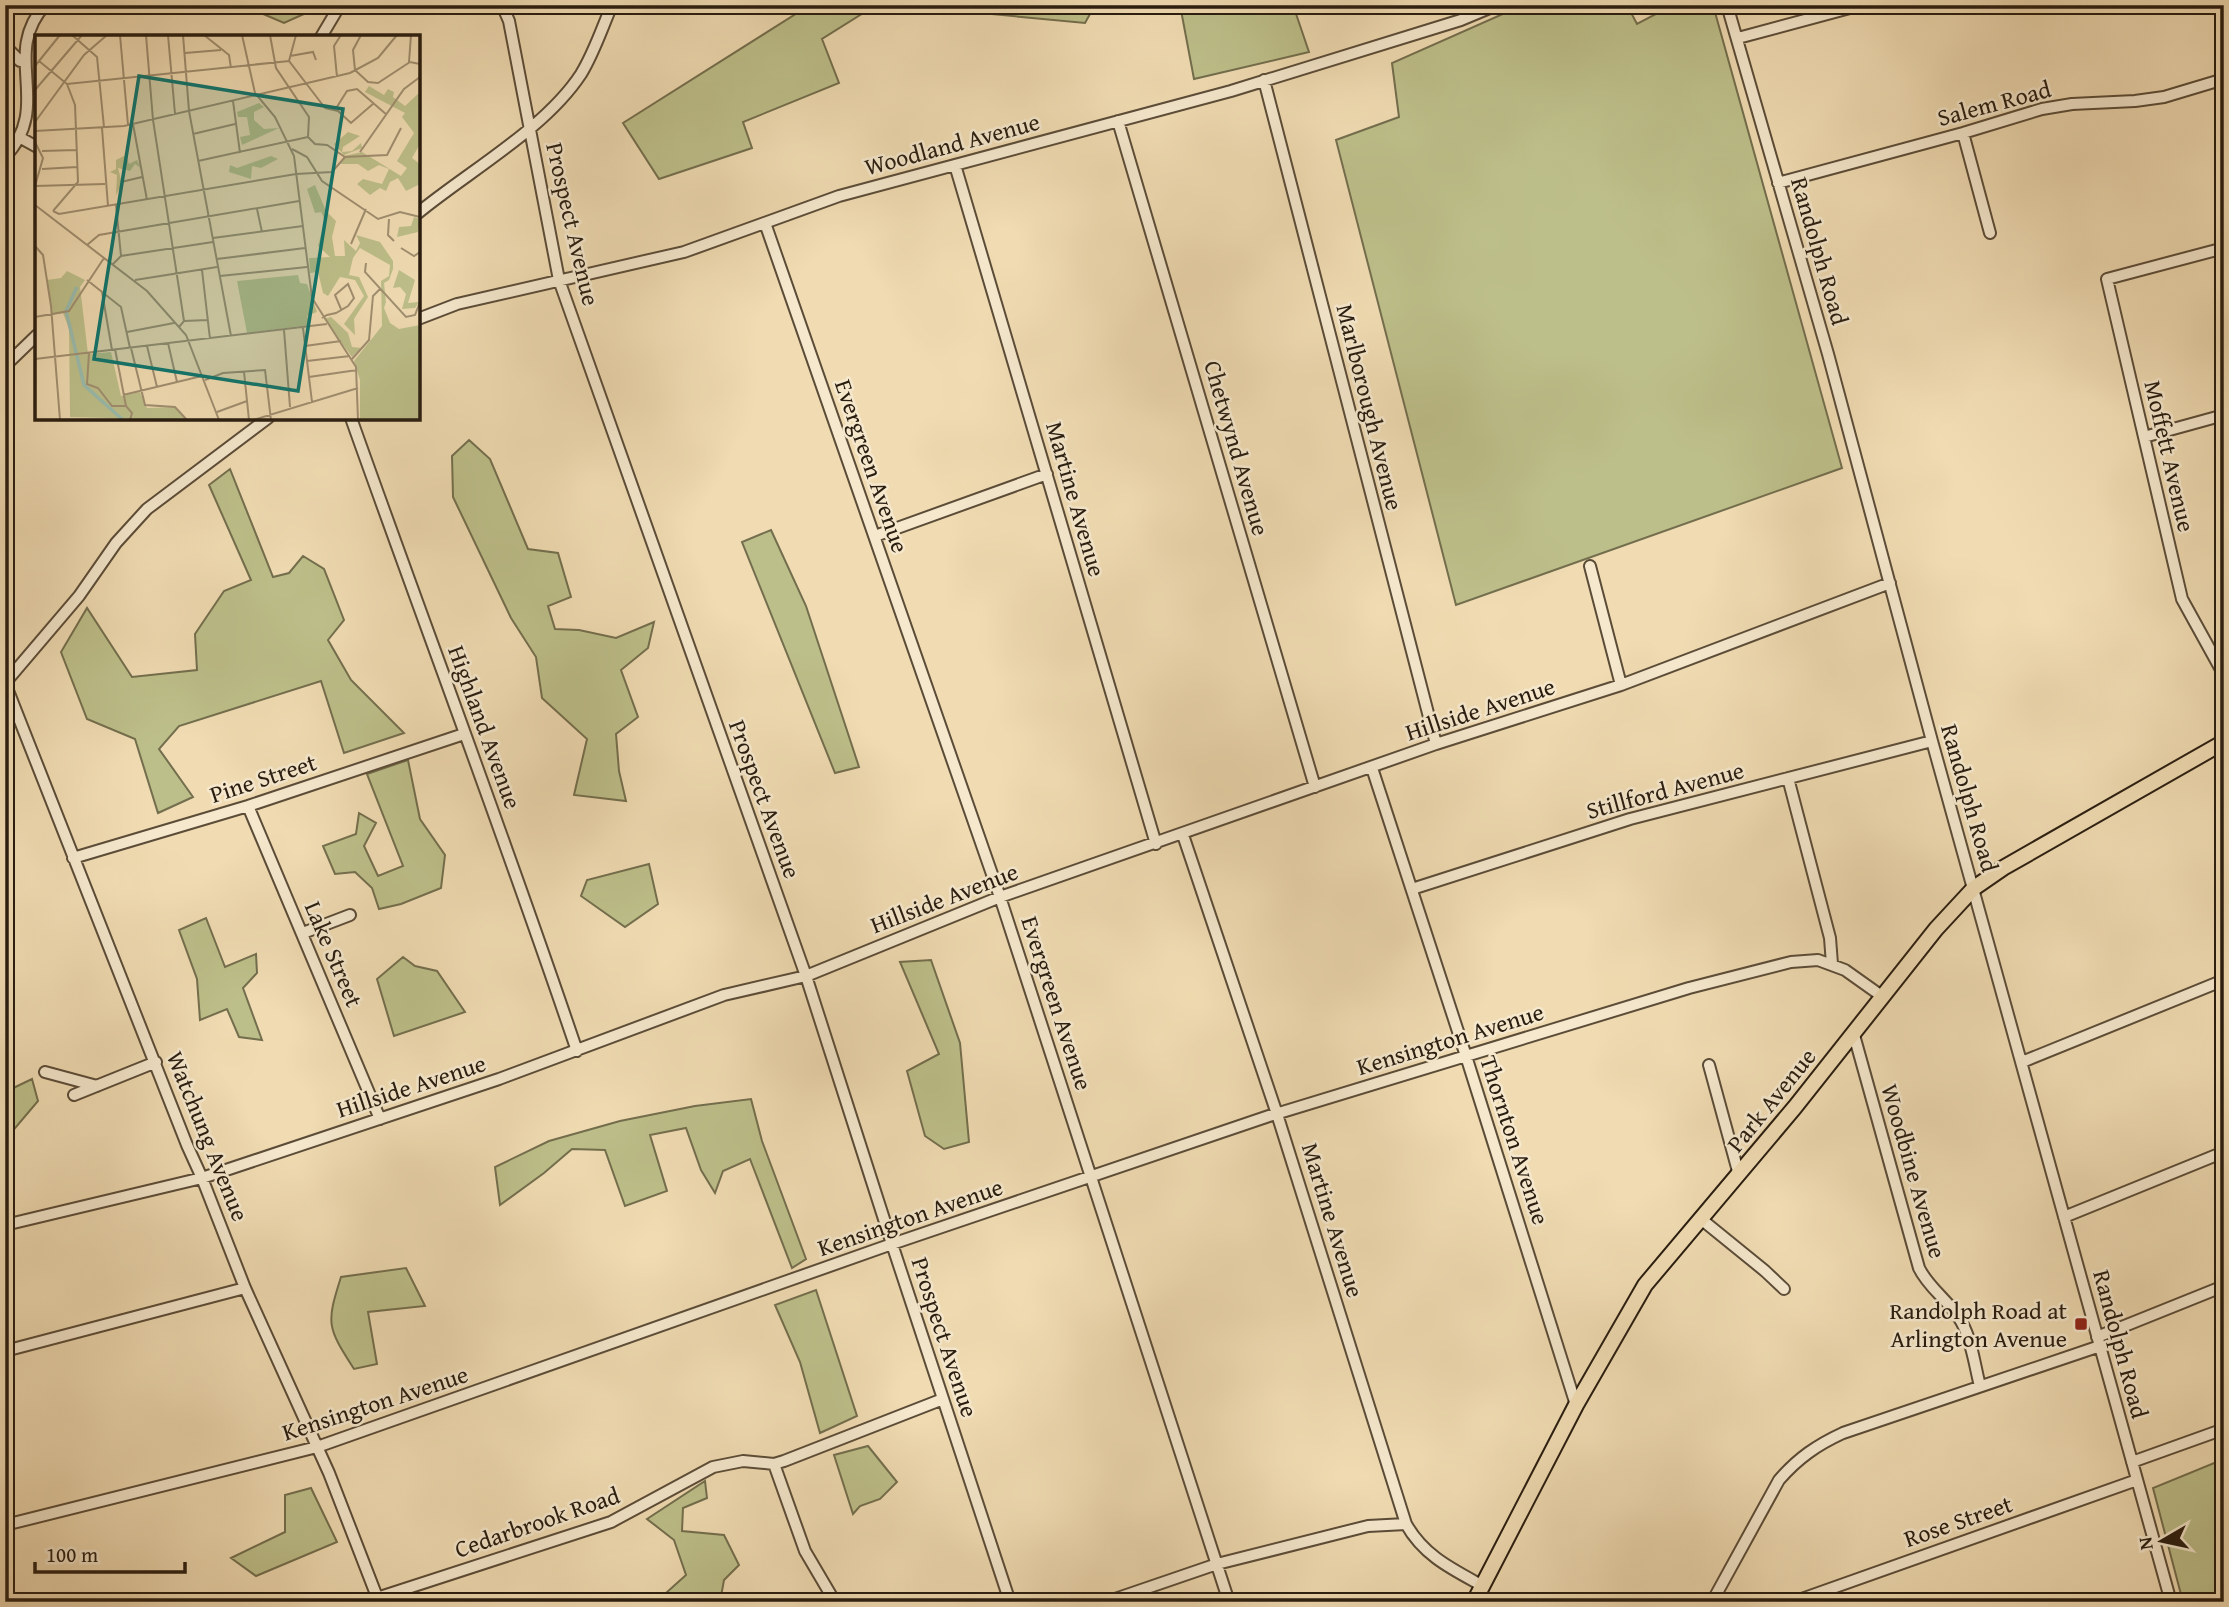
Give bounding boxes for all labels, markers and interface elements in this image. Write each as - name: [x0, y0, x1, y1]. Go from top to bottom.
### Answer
- inset map: [35, 35, 420, 420]
- street label: Salem Road: [1933, 71, 2055, 135]
- street label: Woodland Avenue: [860, 104, 1044, 184]
- street label: Prospect Avenue: [537, 139, 609, 309]
- street label: Randolph Road: [1782, 173, 1858, 329]
- street label: Marlborough Avenue: [1327, 300, 1413, 514]
- street label: Chetwynd Avenue: [1195, 356, 1279, 540]
- street label: Evergreen Avenue: [826, 375, 918, 557]
- street label: Moffett Avenue: [2136, 377, 2204, 535]
- street label: Martine Avenue: [1037, 417, 1115, 581]
- street label: Highland Avenue: [439, 640, 531, 814]
- street label: Hillside Avenue: [1401, 668, 1559, 750]
- street label: Prospect Avenue: [720, 715, 810, 883]
- street label: Randolph Road: [1932, 720, 2008, 876]
- street label: Pine Street: [205, 744, 321, 812]
- street label: Stillford Avenue: [1582, 752, 1748, 828]
- street label: Hillside Avenue: [865, 854, 1023, 942]
- street label: Lake Street: [296, 896, 372, 1013]
- street label: Evergreen Avenue: [1012, 911, 1102, 1095]
- street label: Kensington Avenue: [1352, 994, 1548, 1084]
- street label: Park Avenue: [1718, 1040, 1824, 1160]
- street label: Hillside Avenue: [332, 1045, 490, 1127]
- street label: Watchung Avenue: [158, 1046, 258, 1226]
- street label: Thornton Avenue: [1471, 1051, 1559, 1229]
- street label: Woodbine Avenue: [1872, 1080, 1956, 1262]
- street label: Martine Avenue: [1293, 1138, 1373, 1302]
- street label: Kensington Avenue: [813, 1169, 1007, 1265]
- street label: Prospect Avenue: [903, 1252, 987, 1422]
- street label: Randolph Road: [2084, 1266, 2158, 1422]
- place label: Randolph Road at Arlington Avenue: [1890, 1293, 2068, 1356]
- marker: Randolph Road at Arlington Avenue: [2073, 1316, 2089, 1332]
- street label: Kensington Avenue: [277, 1356, 473, 1450]
- street label: Cedarbrook Road: [450, 1477, 624, 1567]
- street label: Rose Street: [1899, 1486, 2018, 1556]
- north arrow: [2128, 1506, 2198, 1576]
- scale bar: [35, 1530, 186, 1574]
- text: N: [2130, 1535, 2160, 1552]
- text: 100 m: [46, 1539, 98, 1570]

